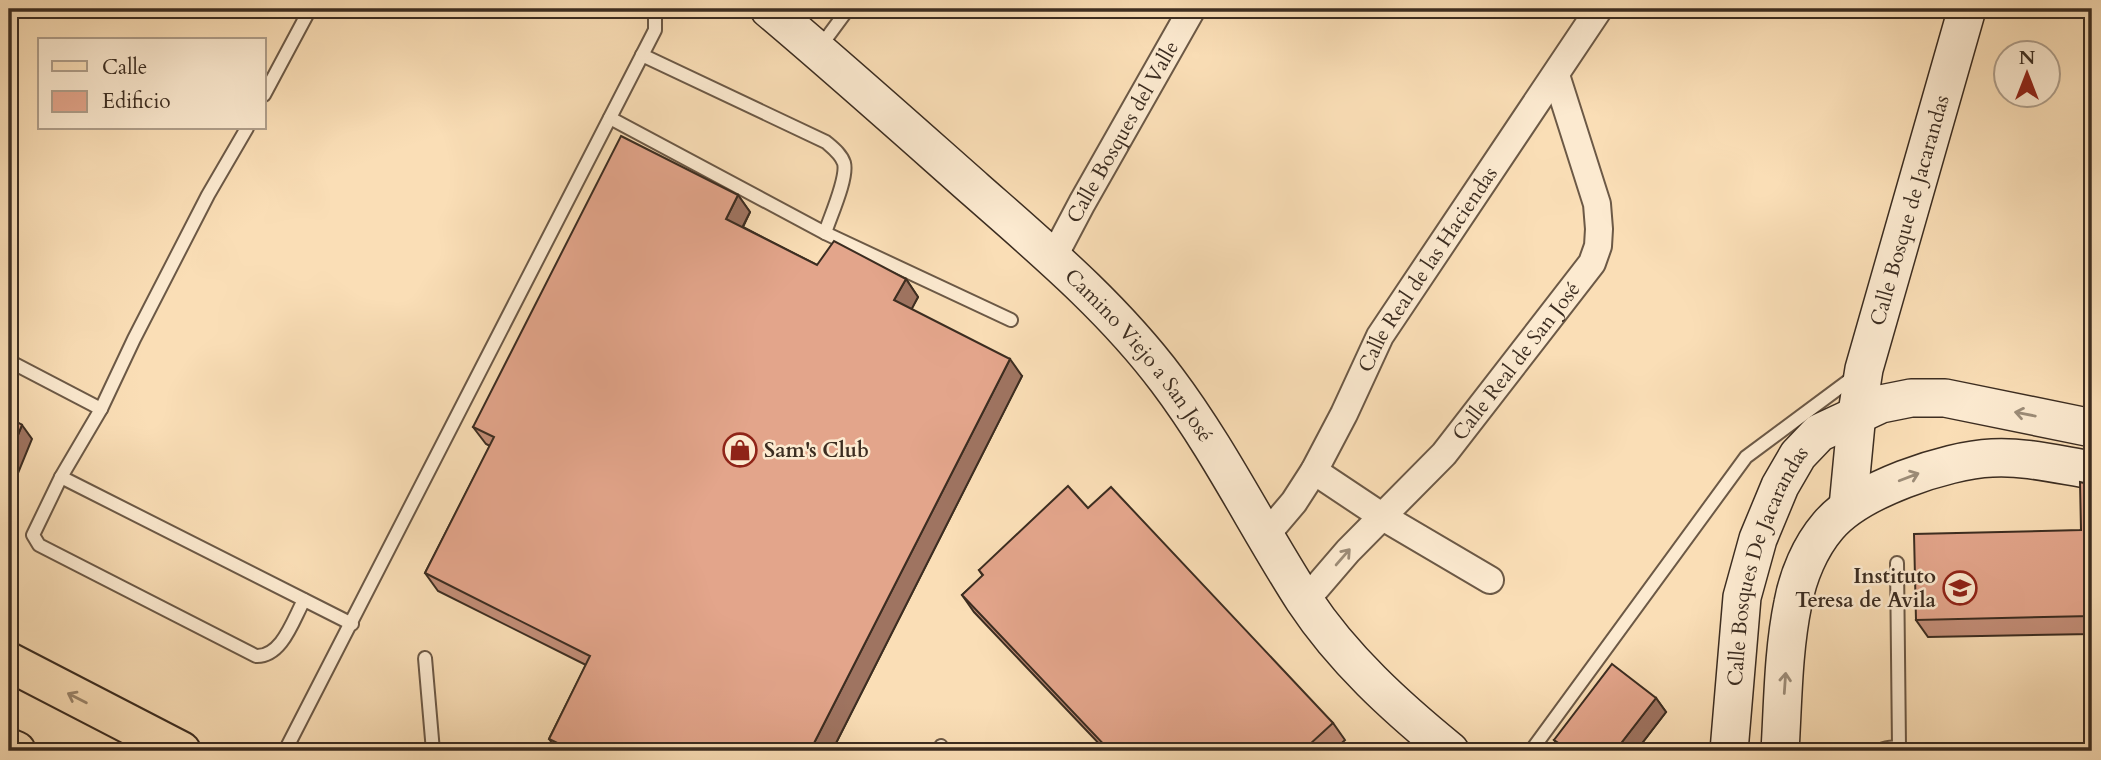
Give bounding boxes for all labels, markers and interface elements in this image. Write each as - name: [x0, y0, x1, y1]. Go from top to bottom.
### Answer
- street label: Calle Bosques del Valle: [1059, 35, 1186, 228]
- legend: [38, 38, 266, 130]
- north arrow: [1993, 38, 2062, 108]
- text: N: [2019, 45, 2036, 71]
- text: Calle: [102, 53, 147, 82]
- text: Edificio: [102, 87, 171, 116]
- street label: Calle Bosque de Jacarandas: [1863, 92, 1956, 329]
- street label: Calle Real de las Haciendas: [1351, 161, 1504, 377]
- street label: Camino Viejo a San José: [1058, 262, 1220, 447]
- street label: Calle Real de San José: [1445, 276, 1587, 447]
- one-way arrow: [2014, 407, 2037, 421]
- shop icon: Sam's Club: [721, 431, 759, 469]
- place label: Sam's Club: [764, 436, 869, 465]
- street label: Calle Bosques De Jacarandas: [1720, 439, 1815, 687]
- one-way arrow: [1897, 470, 1919, 483]
- one-way arrow: [1334, 549, 1350, 567]
- place label: Instituto Teresa de Avila: [1795, 562, 1937, 615]
- school or university icon: Instituto Teresa de Avila: [1941, 569, 1979, 607]
- one-way arrow: [1778, 672, 1791, 695]
- one-way arrow: [67, 690, 88, 704]

